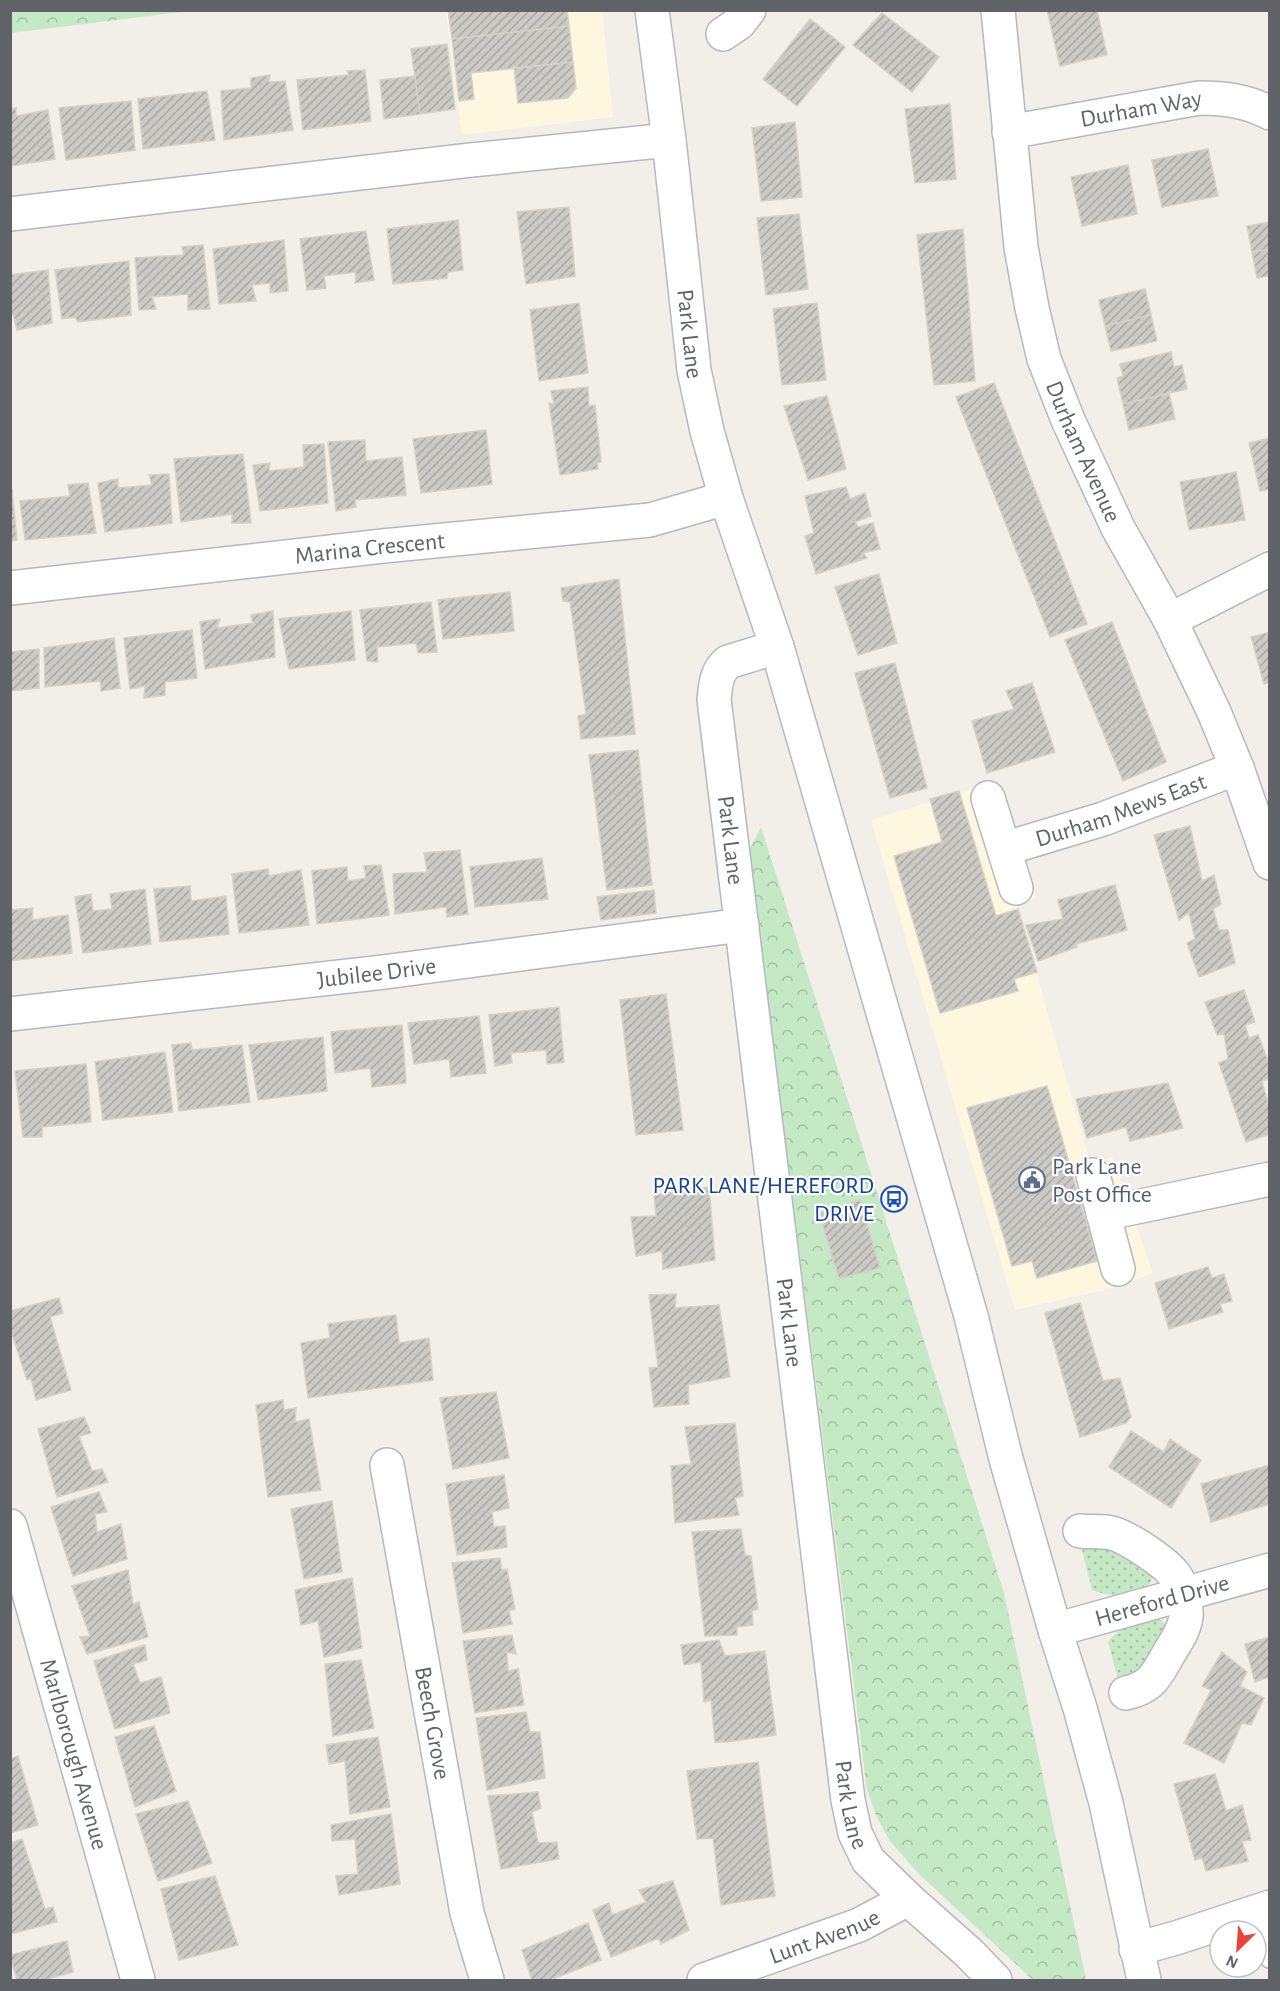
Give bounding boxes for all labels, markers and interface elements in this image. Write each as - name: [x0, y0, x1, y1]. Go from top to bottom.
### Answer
- street label: Durham Way: [1078, 87, 1204, 132]
- street label: Park Lane: [672, 288, 707, 381]
- street label: Durham Avenue: [1041, 378, 1125, 526]
- street label: Marina Crescent: [294, 529, 446, 569]
- street label: Durham Mews East: [1033, 770, 1210, 852]
- street label: Park Lane: [713, 794, 747, 886]
- street label: Jubilee Drive: [316, 954, 438, 992]
- place label: Park Lane Post Office: [1052, 1155, 1152, 1207]
- public building icon: Park Lane Post Office: [1017, 1165, 1047, 1195]
- place label: PARK LANE/HEREFORD DRIVE: [652, 1174, 874, 1226]
- bus stop icon: PARK LANE/HEREFORD DRIVE: [879, 1184, 909, 1214]
- street label: Park Lane: [772, 1277, 806, 1369]
- street label: Hereford Drive: [1092, 1571, 1232, 1631]
- street label: Marlborough Avenue: [35, 1656, 112, 1852]
- street label: Beech Grove: [410, 1665, 454, 1782]
- street label: Park Lane: [830, 1759, 872, 1853]
- street label: Lunt Avenue: [766, 1905, 884, 1969]
- north arrow: [1208, 1919, 1268, 1979]
- text: N: [1224, 1952, 1241, 1971]

